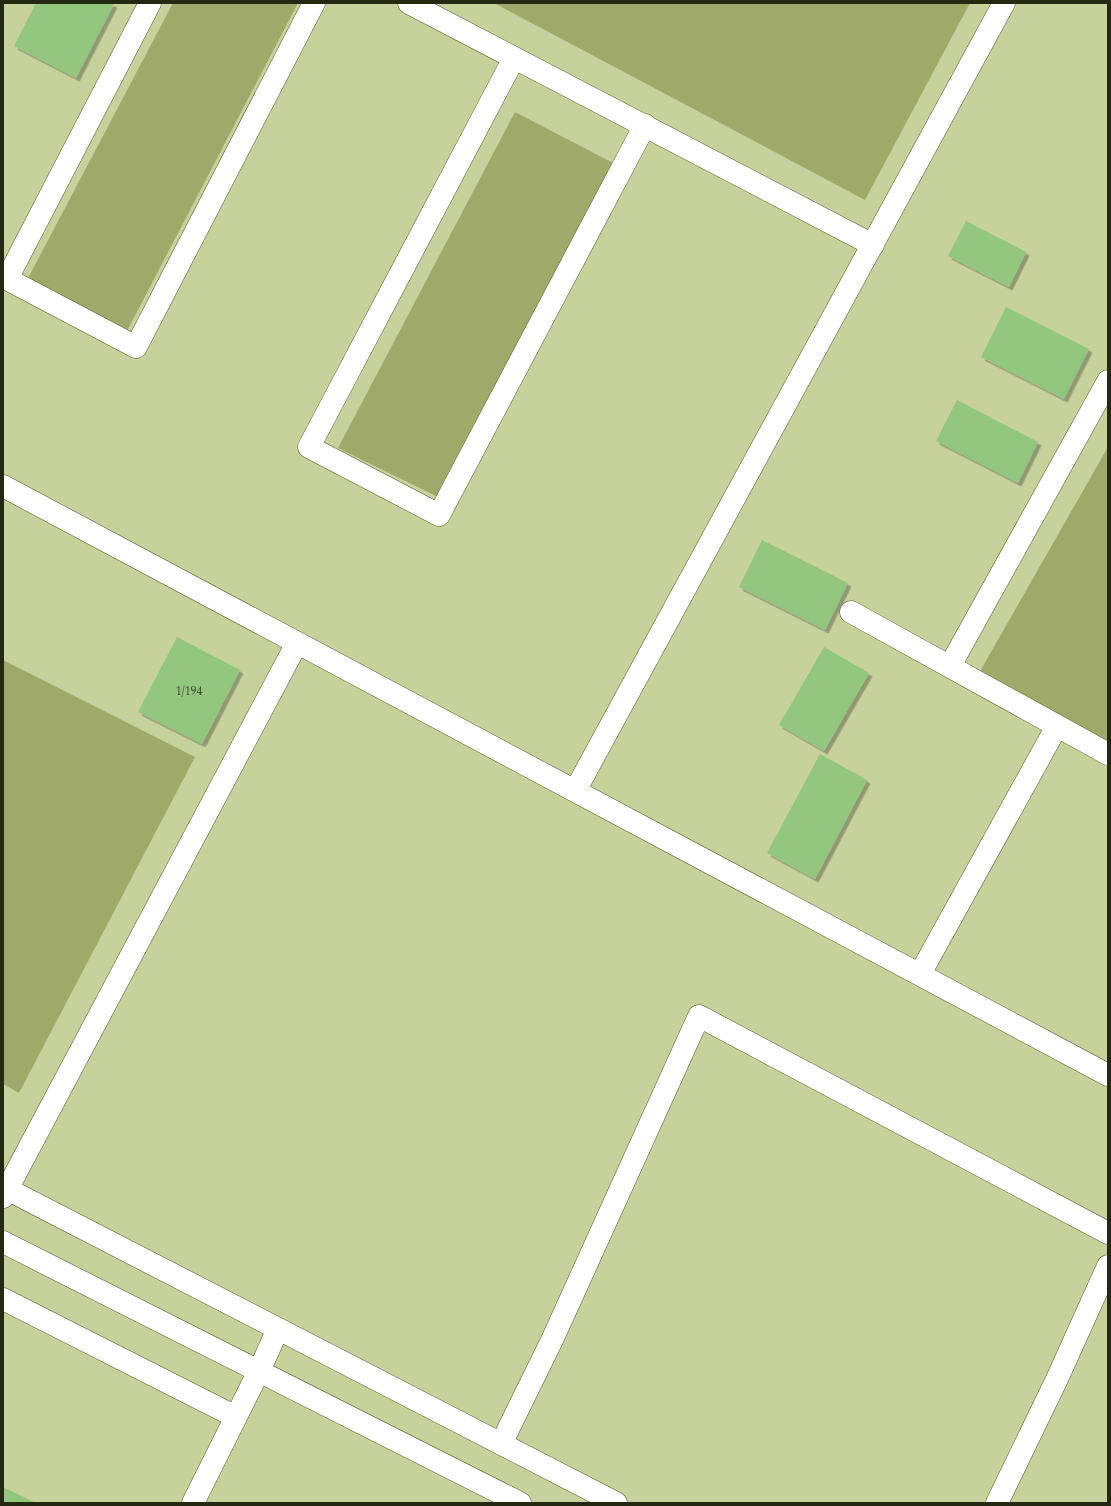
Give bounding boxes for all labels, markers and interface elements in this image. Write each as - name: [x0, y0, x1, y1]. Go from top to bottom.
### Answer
- house number: 1/194: [175, 682, 203, 701]

